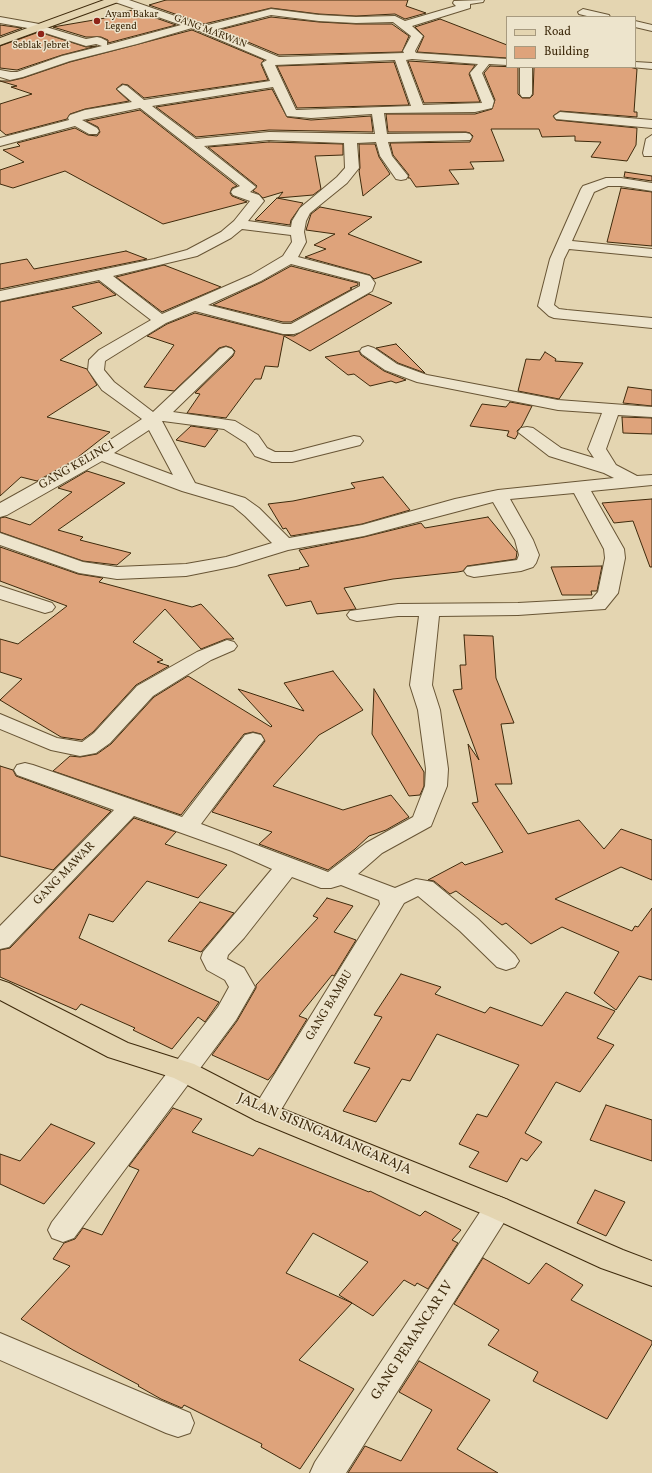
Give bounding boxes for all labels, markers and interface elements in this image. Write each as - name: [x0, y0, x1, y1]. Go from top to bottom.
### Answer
- place label: Ayam Bakar Legend: [105, 9, 159, 32]
- street label: GANG MARWAN: [172, 13, 248, 51]
- marker: Ayam Bakar Legend: [92, 16, 102, 26]
- legend: [506, 16, 636, 68]
- text: Road: [544, 24, 571, 40]
- marker: Seblak Jebret: [36, 29, 46, 39]
- place label: Seblak Jebret: [13, 40, 69, 52]
- text: Building: [544, 44, 589, 60]
- street label: GANG KELINCI: [37, 439, 117, 493]
- street label: GANG MAWAR: [31, 839, 99, 909]
- street label: GANG BAMBU: [303, 968, 357, 1044]
- street label: JALAN SISINGAMANGARAJA: [234, 1091, 414, 1179]
- street label: GANG PEMANCAR IV: [368, 1278, 458, 1404]

